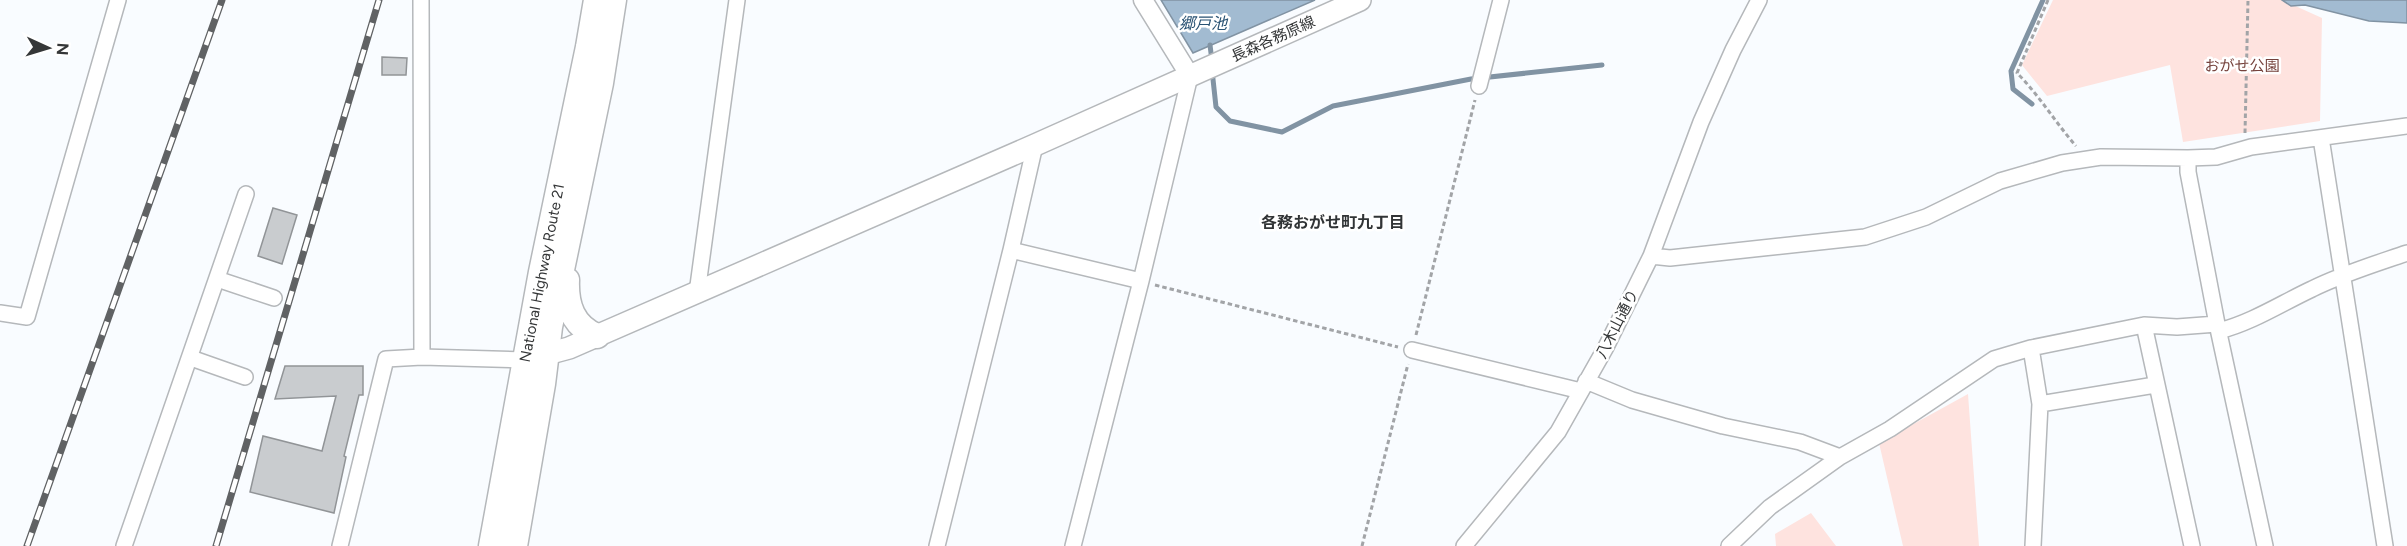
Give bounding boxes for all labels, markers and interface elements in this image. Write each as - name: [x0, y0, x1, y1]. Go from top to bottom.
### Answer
- street label: 長森各務原線: [1228, 12, 1318, 66]
- water label: 郷戸池: [1179, 14, 1229, 33]
- north arrow: [18, 18, 78, 78]
- text: N: [53, 42, 72, 56]
- park label: おがせ公園: [2204, 57, 2280, 75]
- street label: National Highway Route 21: [516, 182, 568, 364]
- district label: 各務おがせ町九丁目: [1261, 213, 1405, 232]
- street label: 八木山通り: [1592, 286, 1642, 362]

